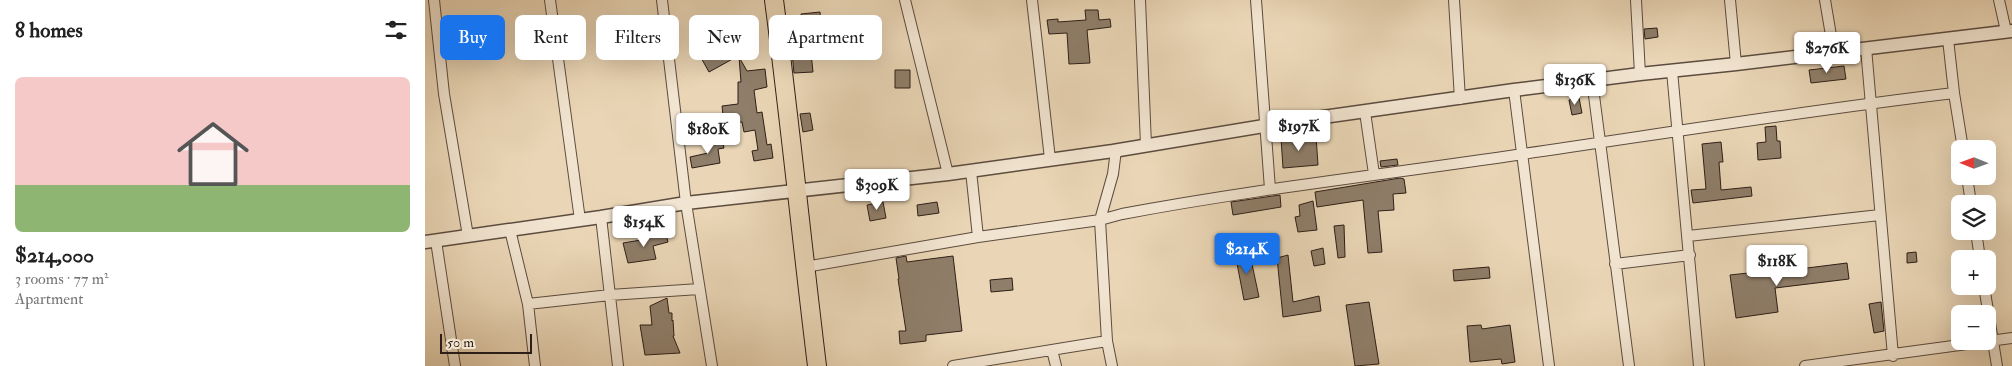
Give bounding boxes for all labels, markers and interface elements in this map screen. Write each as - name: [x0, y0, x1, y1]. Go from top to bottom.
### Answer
- chip: Buy: [440, 15, 505, 60]
- chip: Rent: [515, 15, 586, 60]
- chip: Filters: [596, 15, 679, 60]
- chip: New: [689, 15, 759, 60]
- chip: Apartment: [769, 15, 882, 60]
- icon: filters: [382, 16, 410, 44]
- text: 8 homes: [15, 17, 83, 44]
- pin: $276K: [1792, 32, 1862, 74]
- text: $276K: [1805, 38, 1849, 58]
- pin: $136K: [1540, 64, 1610, 106]
- text: $136K: [1555, 70, 1595, 90]
- icon: home: [168, 109, 258, 199]
- pin: $197K: [1264, 110, 1334, 152]
- pin: $180K: [673, 112, 743, 155]
- text: $197K: [1278, 116, 1320, 136]
- text: $180K: [687, 119, 729, 139]
- north arrow: [1951, 140, 1996, 185]
- map controls: [1951, 140, 1996, 350]
- pin: $309K: [842, 168, 912, 211]
- text: $309K: [856, 175, 898, 195]
- button: layers: [1951, 195, 1996, 240]
- pin: $154K: [609, 206, 679, 248]
- text: $154K: [623, 212, 665, 232]
- pin: $214K: [1212, 232, 1282, 275]
- text: $214K: [1226, 239, 1268, 259]
- text: $214,000: [15, 242, 94, 269]
- pin: $118K: [1742, 244, 1812, 287]
- button: +: [1951, 250, 1996, 295]
- text: $118K: [1757, 251, 1797, 271]
- text: 3 rooms · 77 m²: [15, 269, 109, 289]
- text: Apartment: [15, 289, 83, 309]
- button: −: [1951, 305, 1996, 350]
- scale bar: [440, 331, 533, 354]
- text: 50 m: [447, 334, 474, 351]

